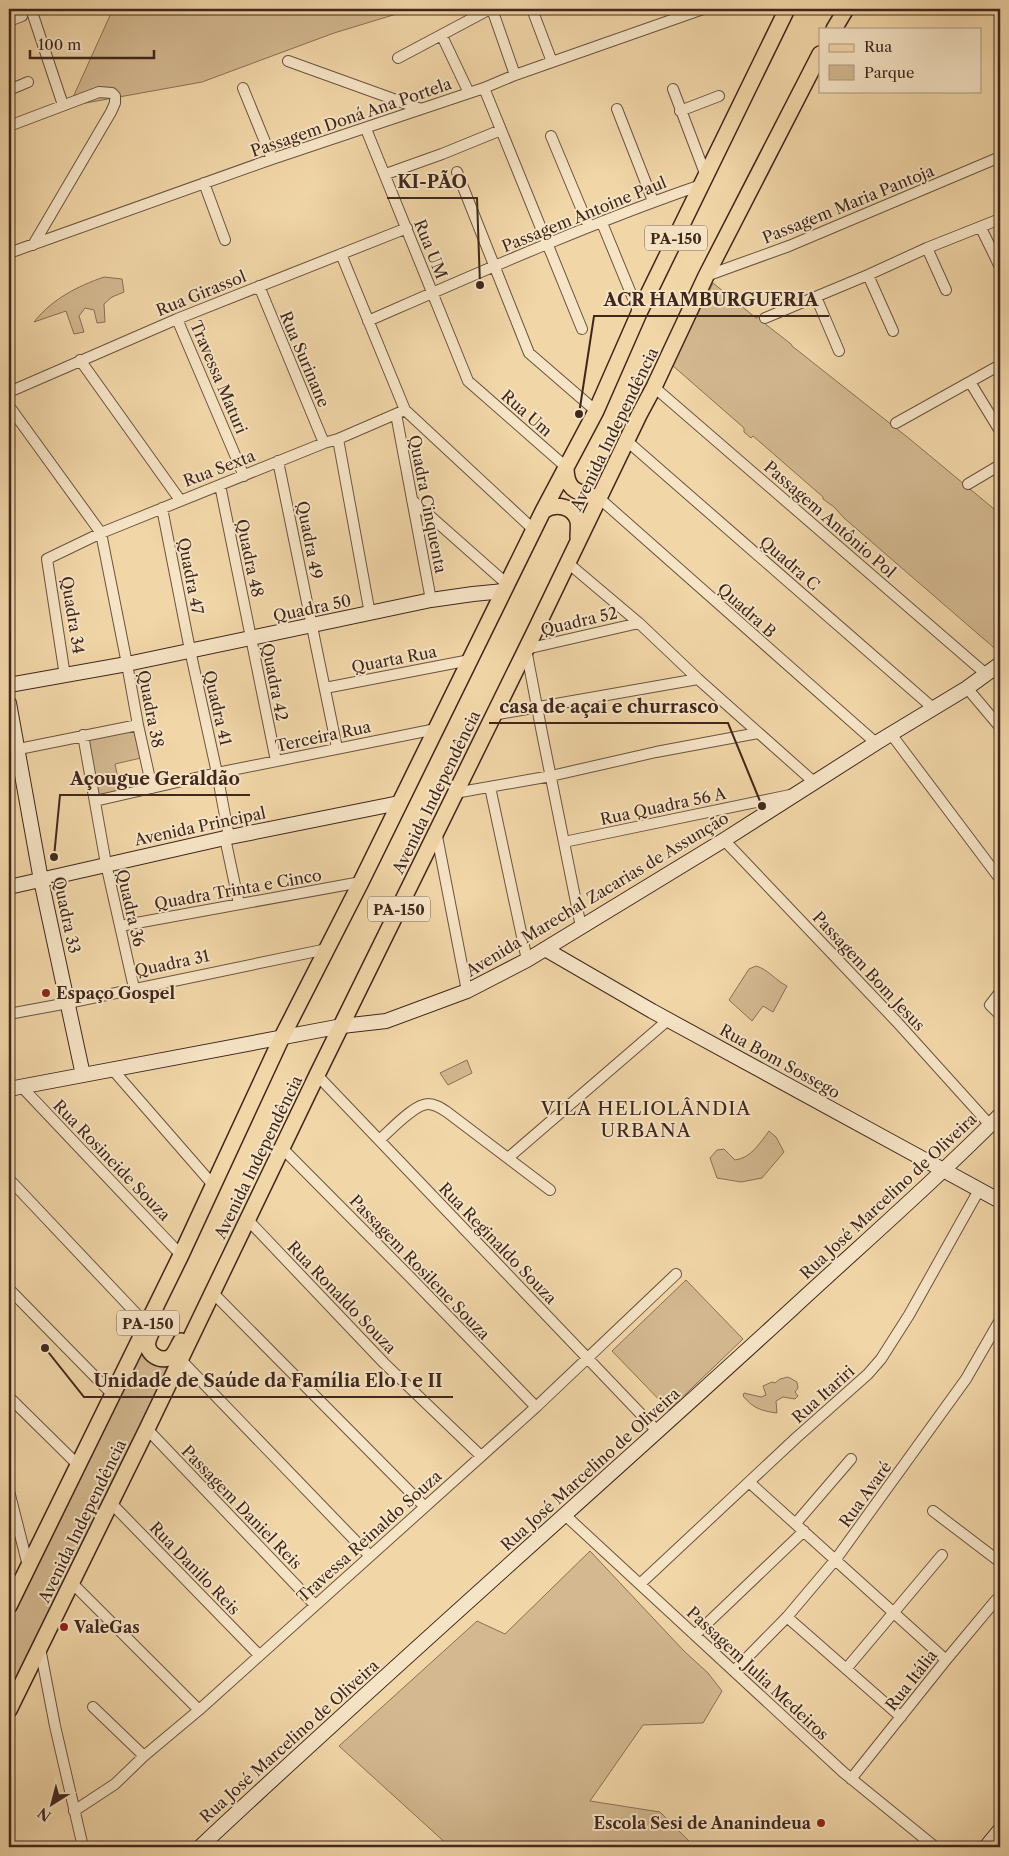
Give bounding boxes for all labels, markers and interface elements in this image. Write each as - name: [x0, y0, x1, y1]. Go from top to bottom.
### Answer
- scale bar: [30, 28, 154, 60]
- legend: [819, 28, 982, 92]
- text: 100 m: [38, 35, 81, 54]
- text: Rua: [864, 37, 892, 56]
- text: Parque: [864, 63, 914, 82]
- street label: Passagem Doná Ana Portela: [248, 73, 455, 161]
- street label: Passagem Maria Pantoja: [759, 160, 937, 248]
- callout: KI-PÃO: [387, 165, 477, 198]
- text: KI-PÃO: [397, 170, 467, 193]
- street label: Passagem Antoine Paul: [499, 172, 669, 256]
- street label: Rua UM: [410, 216, 452, 282]
- road number: PA-150: [645, 226, 707, 250]
- street label: Rua Girassol: [153, 266, 249, 320]
- callout: ACR HAMBURGUERIA: [594, 283, 829, 316]
- text: ACR HAMBURGUERIA: [603, 289, 820, 311]
- street label: Rua Surinane: [276, 308, 334, 410]
- street label: Travessa Maturi: [186, 317, 252, 437]
- street label: Avenida Independência: [565, 344, 663, 515]
- street label: Rua Um: [497, 385, 557, 441]
- street label: Quadra Cinquenta: [405, 433, 451, 575]
- street label: Rua Sexta: [180, 445, 258, 491]
- street label: Passagem Antônio Pol: [760, 456, 900, 582]
- street label: Quadra 49: [293, 499, 327, 581]
- street label: Quadra 48: [232, 517, 268, 599]
- street label: Quadra C: [756, 532, 824, 594]
- street label: Quadra 47: [174, 536, 208, 616]
- street label: Quadra 34: [57, 575, 89, 655]
- street label: Quadra B: [714, 579, 780, 641]
- street label: Quadra 50: [271, 590, 353, 626]
- street label: Quadra 52: [539, 602, 619, 640]
- street label: Quadra 42: [258, 641, 292, 723]
- street label: Quarta Rua: [350, 641, 439, 677]
- street label: Quadra 38: [134, 668, 168, 750]
- street label: Quadra 41: [200, 668, 236, 748]
- callout: casa de açai e churrasco: [489, 690, 728, 723]
- text: casa de açai e churrasco: [499, 696, 719, 718]
- street label: Avenida Independência: [387, 707, 485, 878]
- street label: Terceira Rua: [273, 716, 373, 756]
- callout: Açougue Geraldão: [60, 762, 250, 795]
- text: Açougue Geraldão: [69, 768, 240, 790]
- street label: Rua Quadra 56 A: [598, 783, 729, 829]
- street label: Avenida Principal: [132, 802, 268, 850]
- street label: Avenida Marechal Zacarias de Assunção: [461, 807, 732, 981]
- street label: Quadra Trinta e Cinco: [153, 864, 323, 914]
- street label: Quadra 36: [112, 867, 150, 949]
- street label: Quadra 33: [49, 875, 85, 955]
- road number: PA-150: [368, 896, 430, 922]
- street label: Passagem Bom Jesus: [808, 907, 930, 1035]
- street label: Quadra 31: [133, 945, 212, 981]
- place label: Espaço Gospel: [56, 983, 175, 1003]
- marker: Espaço Gospel: [40, 987, 52, 999]
- street label: Rua Bom Sossego: [716, 1020, 844, 1102]
- street label: Avenida Independência: [209, 1072, 307, 1243]
- street label: Rua Rosineide Souza: [49, 1095, 175, 1225]
- district label: VILA HELIOLÂNDIA URBANA: [540, 1097, 751, 1142]
- street label: Rua José Marcelino de Oliveira: [795, 1108, 981, 1283]
- street label: Rua Reginaldo Souza: [435, 1178, 561, 1308]
- street label: Passagem Rosilene Souza: [346, 1190, 495, 1344]
- street label: Rua Ronaldo Souza: [283, 1237, 401, 1358]
- road number: PA-150: [117, 1310, 179, 1336]
- street label: Rua Itariri: [788, 1361, 858, 1427]
- callout: Unidade de Saúde da Família Elo I e II: [84, 1364, 453, 1397]
- text: Unidade de Saúde da Família Elo I e II: [93, 1370, 443, 1392]
- street label: Rua José Marcelino de Oliveira: [496, 1383, 684, 1555]
- street label: Avenida Independência: [33, 1436, 131, 1607]
- street label: Passagem Daniel Reis: [178, 1441, 306, 1573]
- street label: Rua Avaré: [834, 1457, 896, 1531]
- street label: Travessa Reinaldo Souza: [293, 1465, 446, 1606]
- street label: Rua Danilo Reis: [146, 1517, 244, 1619]
- street label: Passagem Julia Medeiros: [683, 1602, 833, 1744]
- place label: ValeGas: [73, 1617, 140, 1637]
- marker: ValeGas: [58, 1621, 70, 1633]
- street label: Rua Itália: [881, 1645, 941, 1715]
- street label: Rua José Marcelino de Oliveira: [195, 1655, 383, 1827]
- north arrow: [28, 1778, 78, 1828]
- text: N: [34, 1804, 55, 1825]
- place label: Escola Sesi de Ananindeua: [593, 1813, 812, 1833]
- marker: Escola Sesi de Ananindeua: [815, 1817, 827, 1829]

